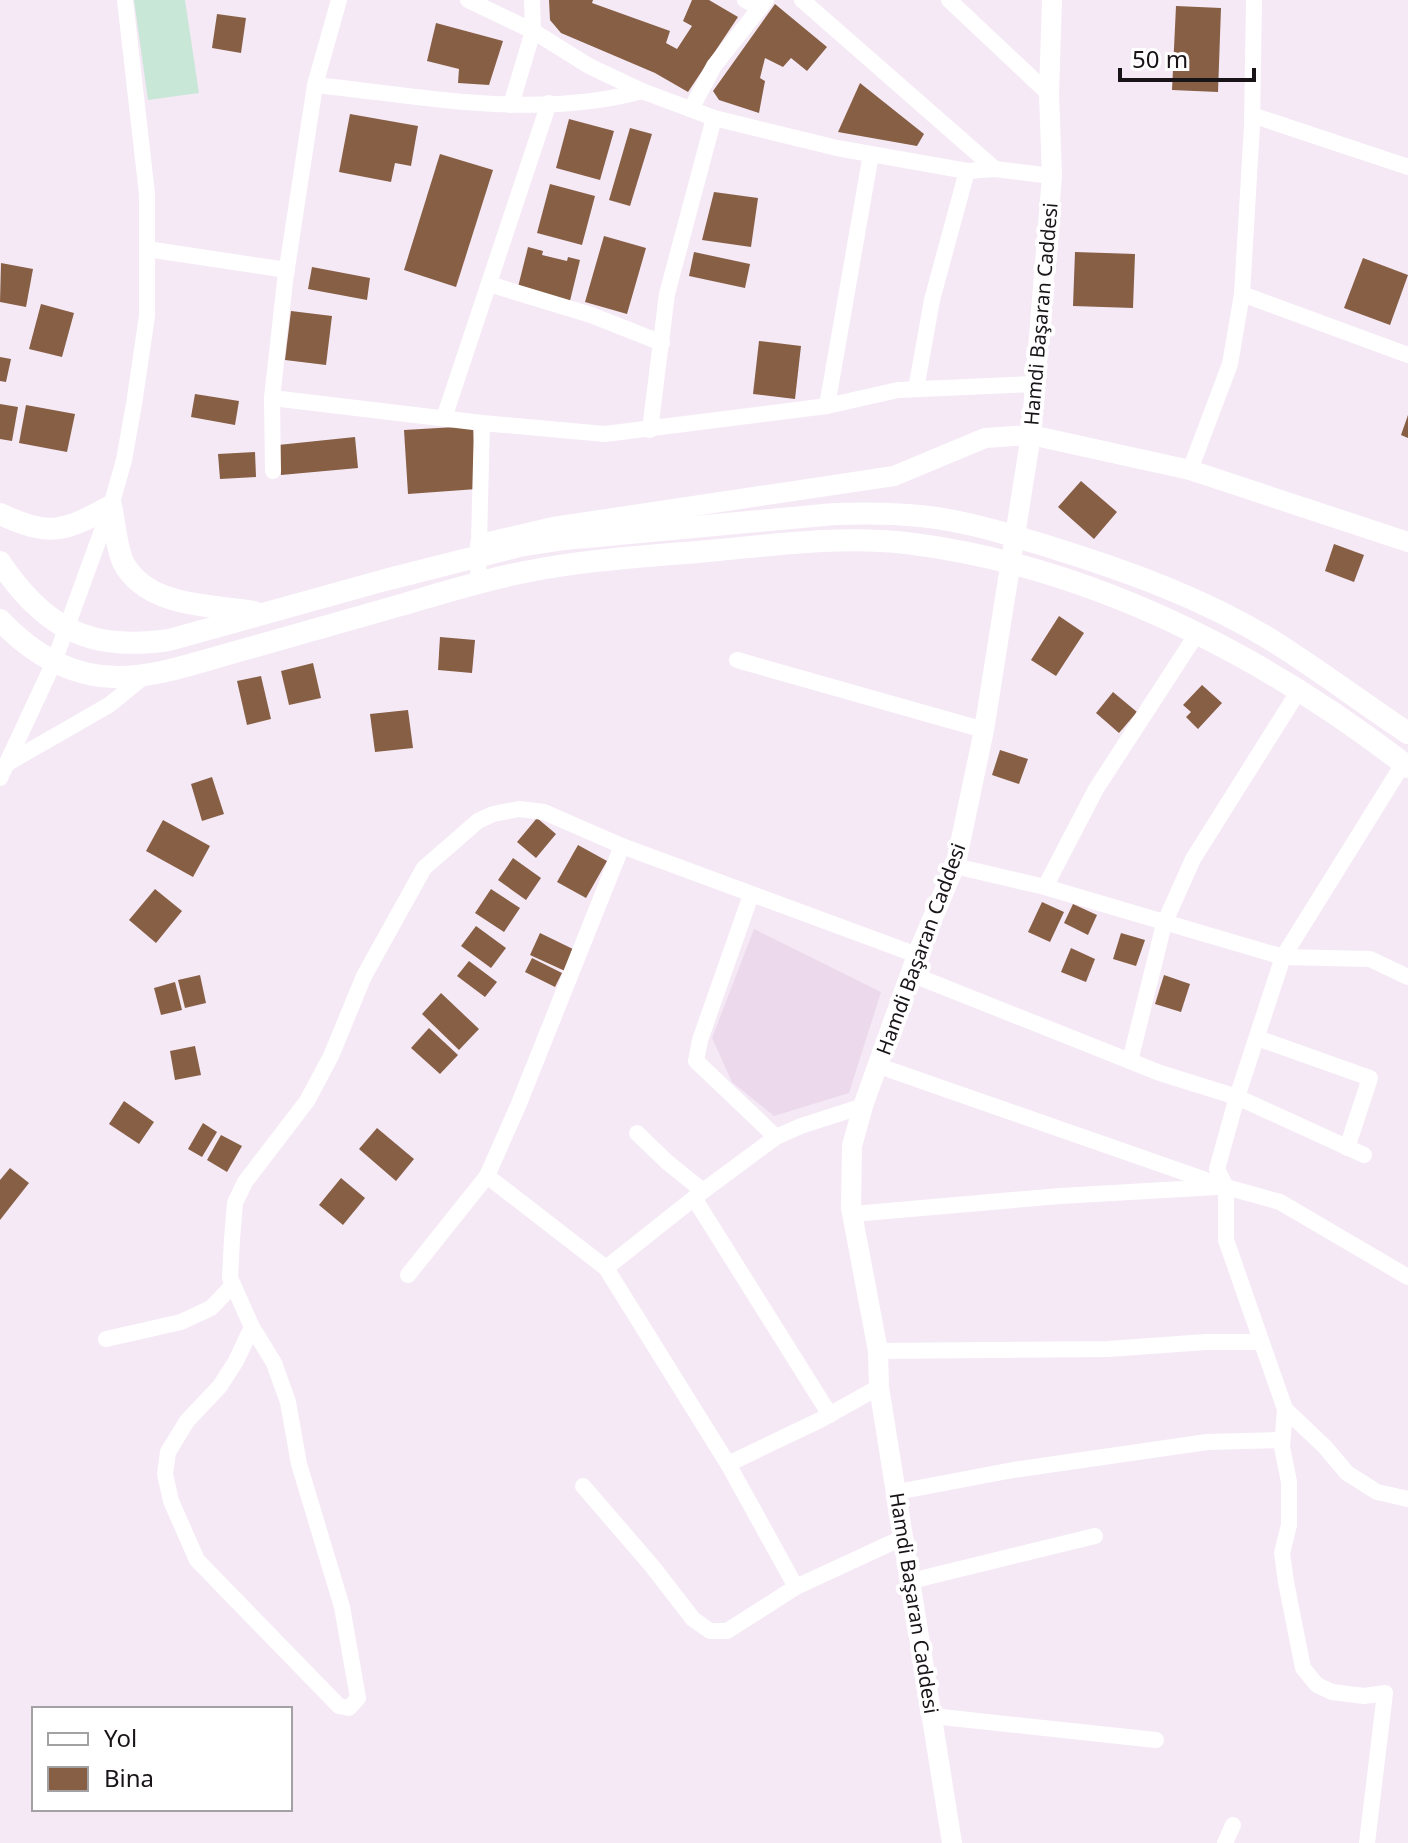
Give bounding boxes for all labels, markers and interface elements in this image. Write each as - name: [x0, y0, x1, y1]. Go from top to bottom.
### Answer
- scale bar: [1120, 32, 1254, 82]
- text: 50 m: [1132, 42, 1188, 75]
- street label: Hamdi Başaran Caddesi: [1017, 201, 1064, 426]
- street label: Hamdi Başaran Caddesi: [870, 839, 971, 1058]
- street label: Hamdi Başaran Caddesi: [884, 1490, 945, 1715]
- legend: [32, 1707, 292, 1811]
- text: Yol: [104, 1721, 137, 1754]
- text: Bina: [104, 1761, 154, 1794]

